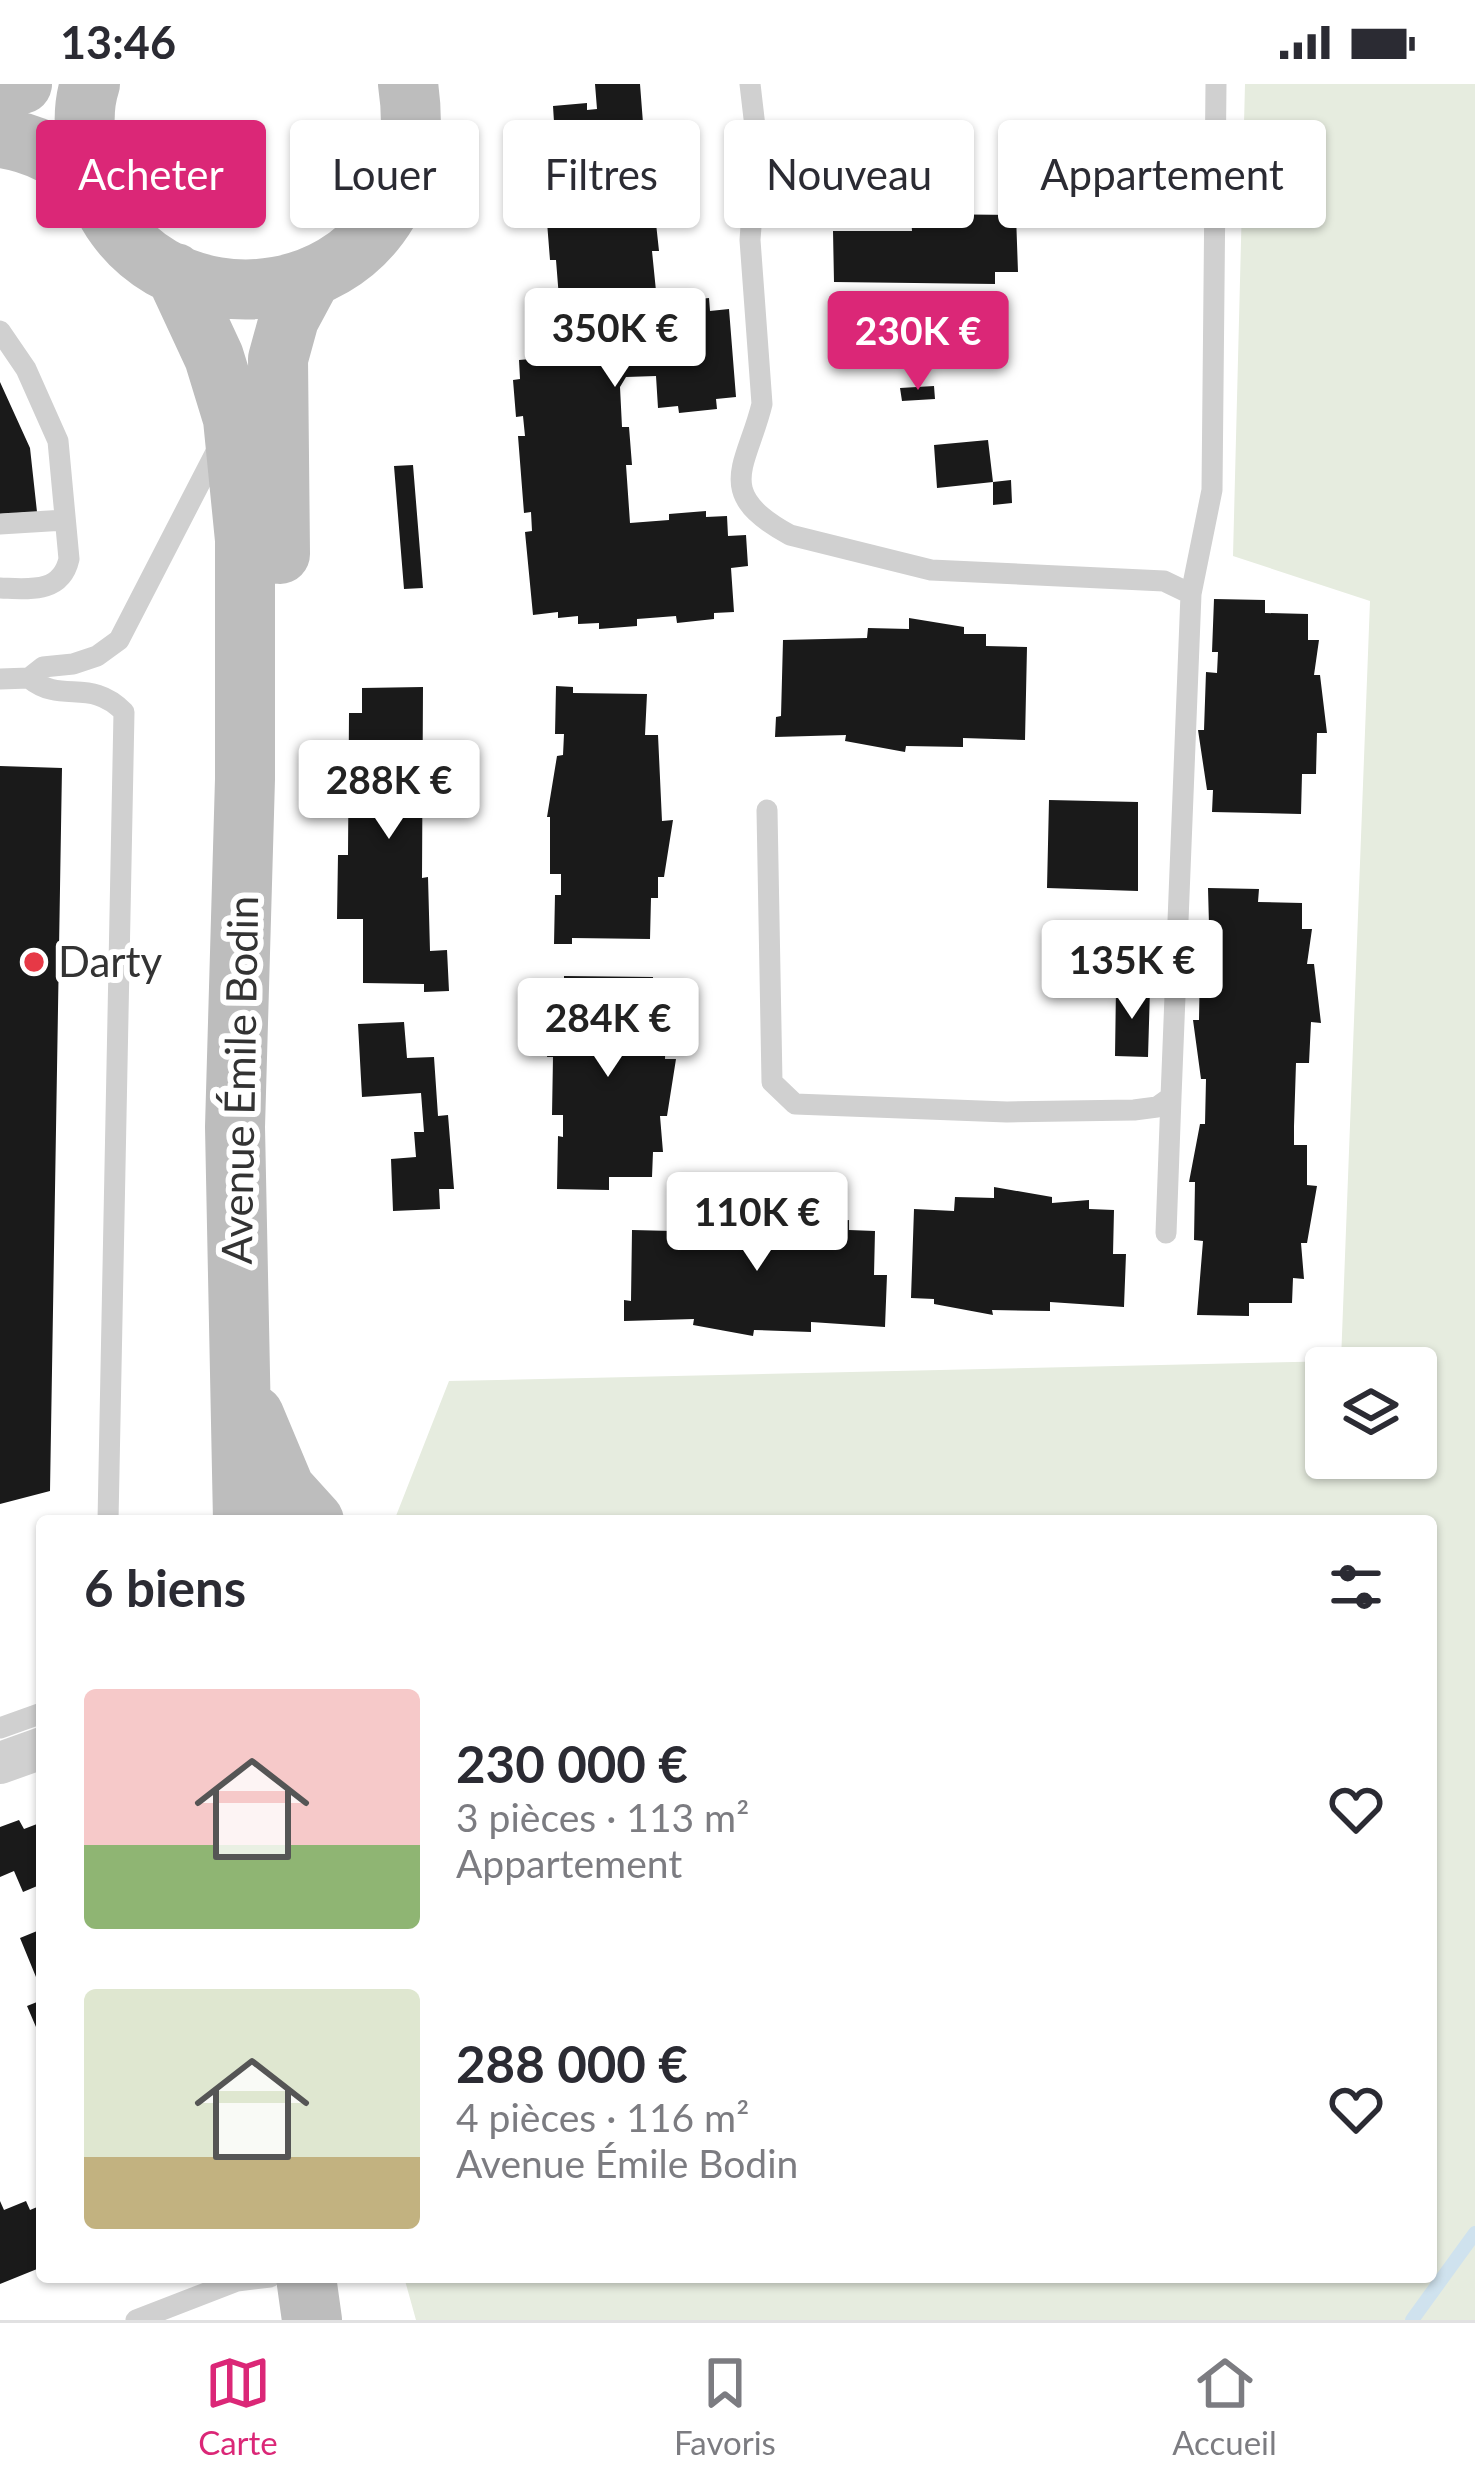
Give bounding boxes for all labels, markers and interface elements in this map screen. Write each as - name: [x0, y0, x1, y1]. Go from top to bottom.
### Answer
- text: 13:46: [60, 15, 176, 69]
- chip: Acheter: [36, 120, 266, 228]
- chip: Louer: [290, 120, 479, 228]
- chip: Filtres: [503, 120, 700, 228]
- chip: Nouveau: [724, 120, 974, 228]
- chip: Appartement: [998, 120, 1326, 228]
- pin: 350K €: [517, 288, 713, 390]
- pin: 230K €: [820, 291, 1016, 393]
- text: 350K €: [552, 304, 678, 350]
- text: 230K €: [855, 307, 981, 353]
- pin: 288K €: [291, 740, 487, 842]
- text: 288K €: [326, 756, 452, 802]
- street label: Avenue Émile Bodin: [211, 895, 267, 1265]
- pin: 135K €: [1034, 920, 1230, 1022]
- place label: Darty: [58, 936, 163, 986]
- text: 135K €: [1069, 936, 1195, 982]
- marker: Darty: [21, 949, 47, 975]
- pin: 284K €: [510, 978, 706, 1080]
- text: 284K €: [545, 994, 671, 1040]
- pin: 110K €: [659, 1172, 855, 1274]
- text: 110K €: [694, 1188, 820, 1234]
- map controls: [1305, 1347, 1437, 1479]
- button: layers: [1305, 1347, 1437, 1479]
- icon: filters: [1323, 1554, 1389, 1620]
- text: 6 biens: [84, 1557, 246, 1618]
- text: 230 000 €: [456, 1733, 688, 1794]
- icon: home: [180, 1737, 324, 1881]
- icon: heart: [1323, 1776, 1389, 1842]
- text: 3 pièces · 113 m²: [456, 1794, 749, 1840]
- text: Appartement: [456, 1840, 682, 1886]
- text: 288 000 €: [456, 2033, 688, 2094]
- icon: home: [180, 2037, 324, 2181]
- icon: heart: [1323, 2076, 1389, 2142]
- text: 4 pièces · 116 m²: [456, 2094, 749, 2140]
- text: Avenue Émile Bodin: [456, 2140, 798, 2186]
- tab: Carte: [198, 2350, 278, 2462]
- tab: Favoris: [674, 2350, 776, 2462]
- tab: Accueil: [1172, 2350, 1277, 2462]

